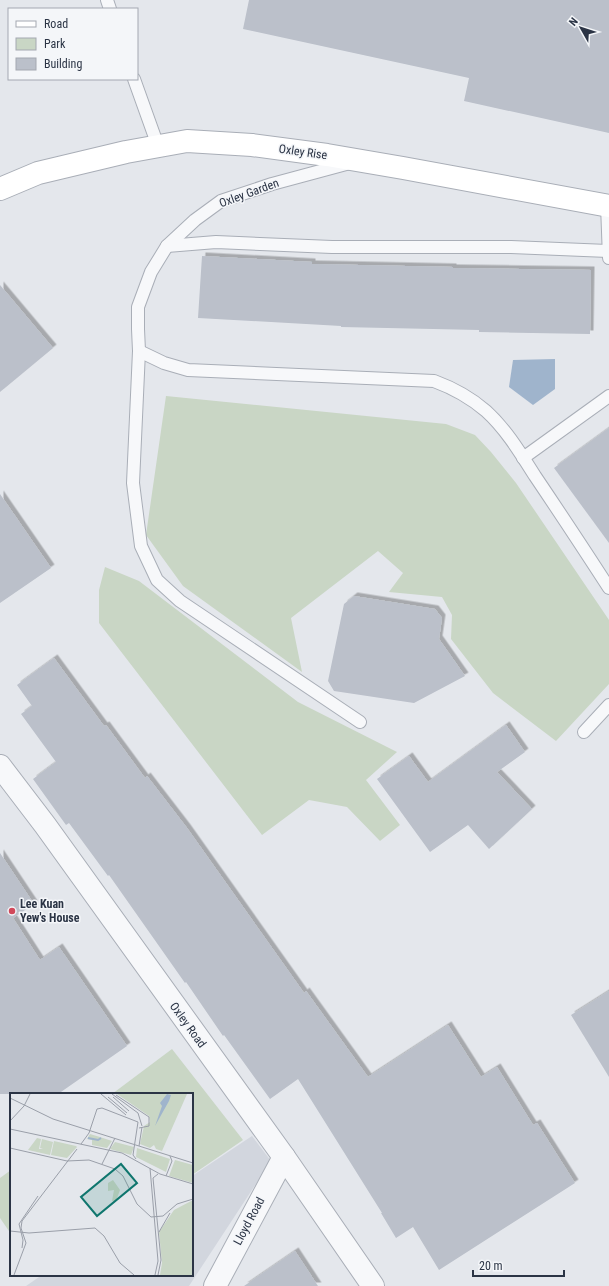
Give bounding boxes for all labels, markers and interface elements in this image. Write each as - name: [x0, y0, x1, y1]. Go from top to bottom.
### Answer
- legend: [8, 8, 138, 80]
- north arrow: [561, 8, 601, 48]
- text: N: [566, 15, 581, 29]
- text: Road: [44, 17, 68, 31]
- text: Park: [44, 37, 66, 51]
- text: Building: [44, 57, 82, 71]
- street label: Oxley Rise: [278, 142, 328, 162]
- street label: Oxley Garden: [217, 176, 281, 210]
- place label: Lee Kuan Yew's House: [20, 897, 80, 925]
- marker: Lee Kuan Yew's House: [7, 906, 17, 916]
- street label: Oxley Road: [167, 1000, 209, 1050]
- inset map: [10, 1093, 193, 1276]
- street label: Lloyd Road: [231, 1195, 267, 1247]
- scale bar: [473, 1252, 564, 1278]
- text: 20 m: [479, 1259, 503, 1273]

